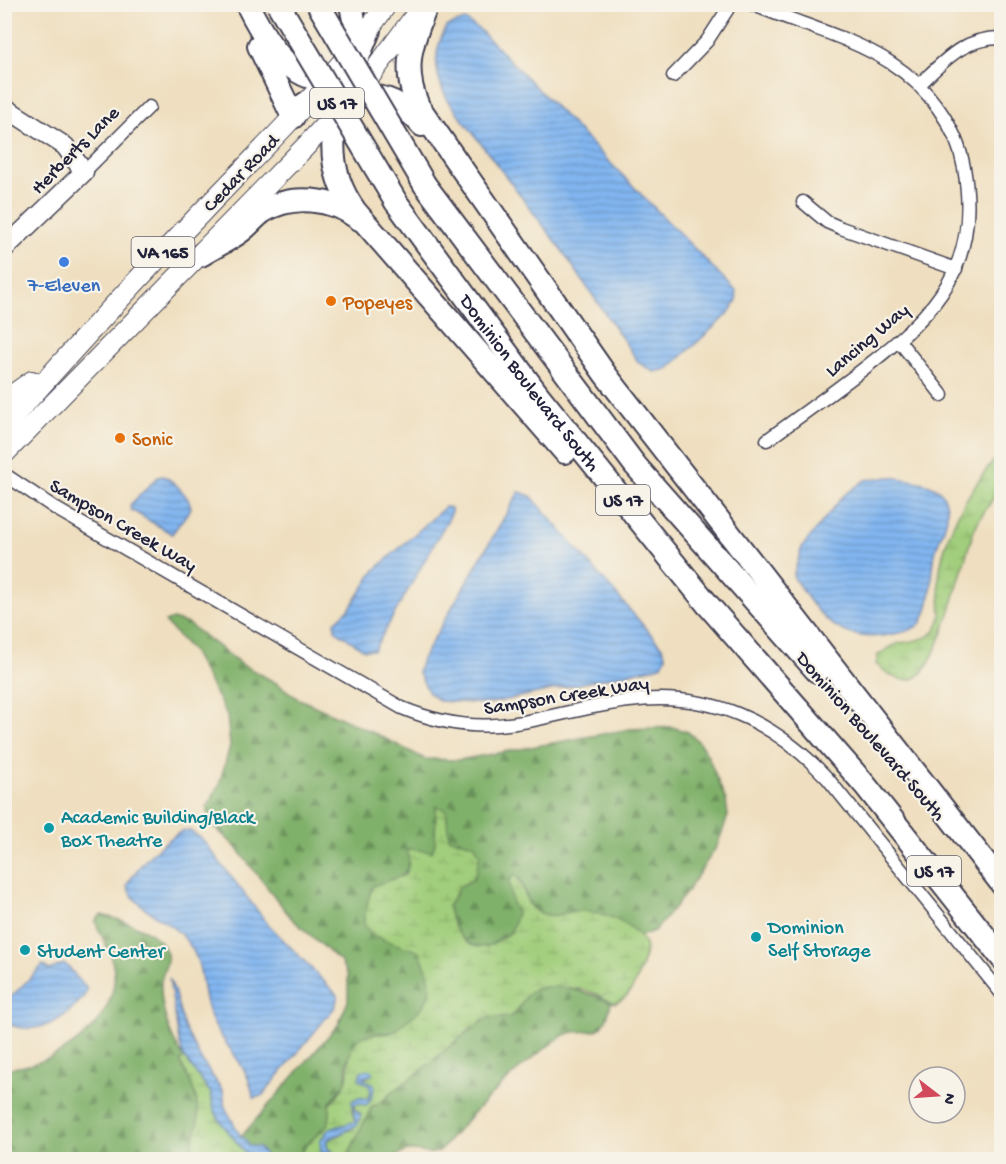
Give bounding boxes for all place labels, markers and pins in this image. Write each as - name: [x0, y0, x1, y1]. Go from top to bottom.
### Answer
- marker: 7-Eleven: [57, 255, 71, 269]
- place label: 7-Eleven: [27, 276, 101, 299]
- place label: Popeyes: [342, 293, 413, 316]
- marker: Popeyes: [324, 294, 338, 308]
- place label: Sonic: [132, 430, 173, 453]
- marker: Sonic: [113, 431, 127, 445]
- place label: Academic Building/Black Box Theatre: [60, 808, 256, 854]
- marker: Academic Building/Black Box Theatre: [42, 821, 56, 835]
- place label: Dominion Self Storage: [766, 918, 871, 964]
- marker: Dominion Self Storage: [749, 930, 763, 944]
- place label: Student Center: [37, 942, 166, 965]
- marker: Student Center: [18, 943, 32, 957]

